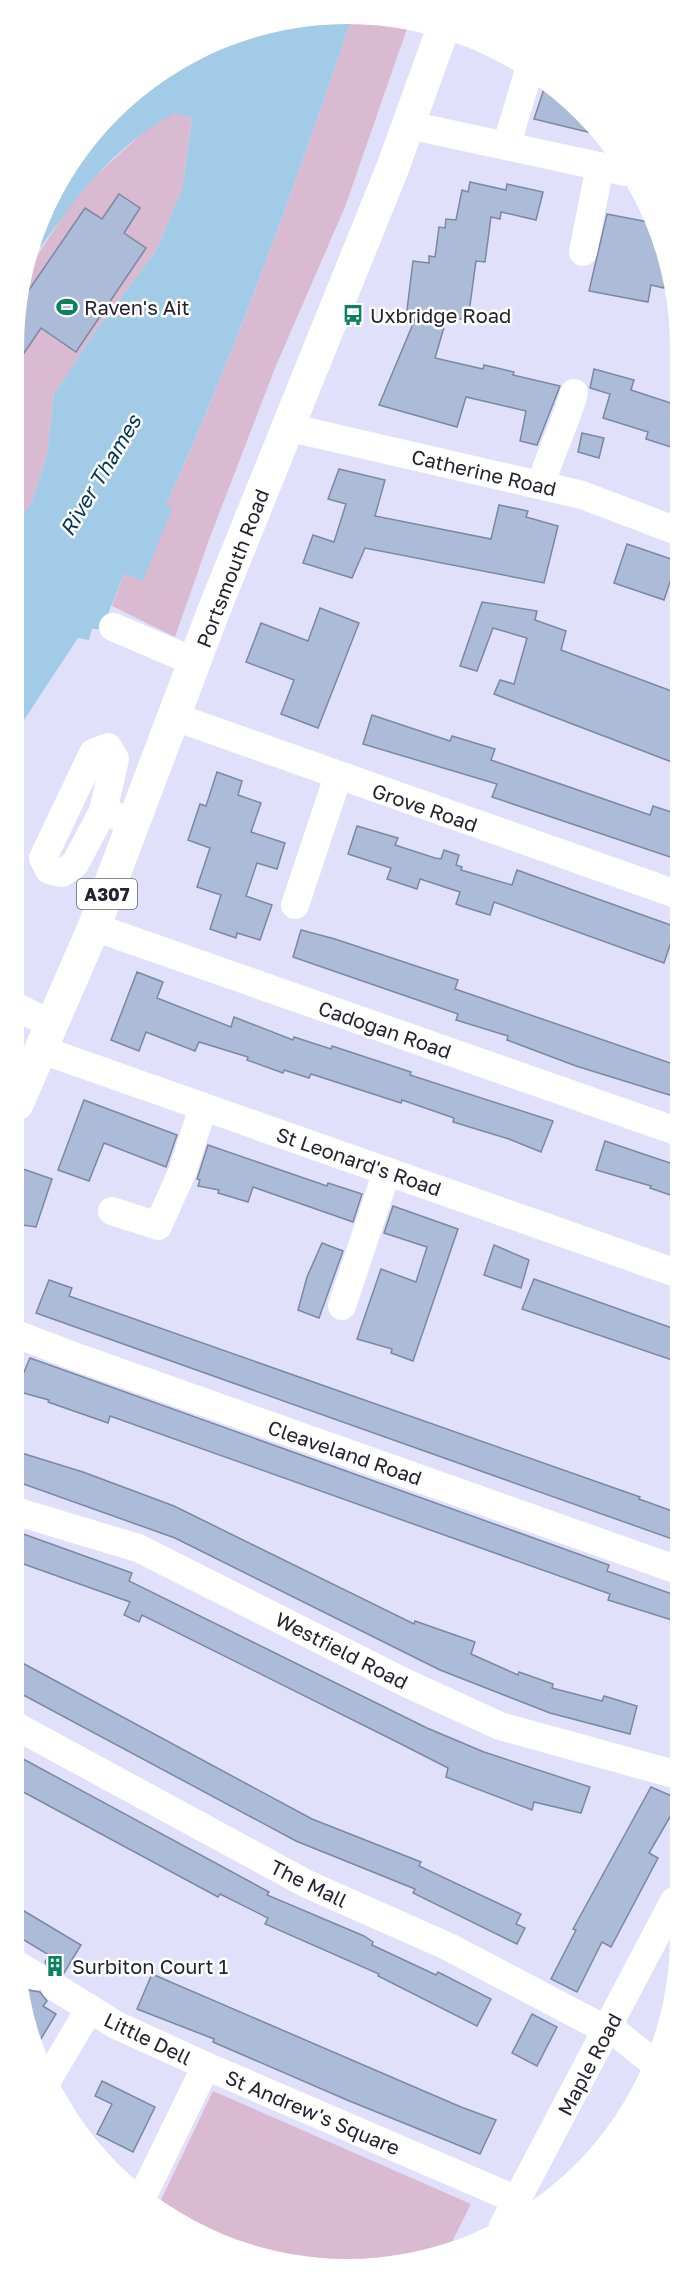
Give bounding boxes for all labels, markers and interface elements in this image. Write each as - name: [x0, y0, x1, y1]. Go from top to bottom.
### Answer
- sports icon: Raven's Ait: [55, 295, 79, 319]
- place label: Raven's Ait: [84, 295, 190, 319]
- bus stop icon: Uxbridge Road: [341, 303, 365, 327]
- place label: Uxbridge Road: [370, 303, 511, 327]
- water label: River Thames: [54, 409, 147, 540]
- street label: Catherine Road: [409, 444, 559, 500]
- street label: Portsmouth Road: [191, 485, 273, 651]
- street label: Grove Road: [369, 778, 481, 836]
- road number: A307: [77, 879, 137, 909]
- street label: Cadogan Road: [315, 995, 455, 1063]
- street label: St Leonard's Road: [273, 1122, 445, 1200]
- street label: Cleaveland Road: [265, 1414, 425, 1490]
- street label: Westfield Road: [272, 1606, 412, 1694]
- street label: The Mall: [267, 1854, 351, 1912]
- building icon: Surbiton Court 1: [43, 1954, 67, 1978]
- place label: Surbiton Court 1: [72, 1954, 229, 1978]
- street label: Little Dell: [101, 2007, 195, 2069]
- street label: Maple Road: [552, 2009, 626, 2119]
- street label: St Andrew's Square: [222, 2064, 404, 2160]

